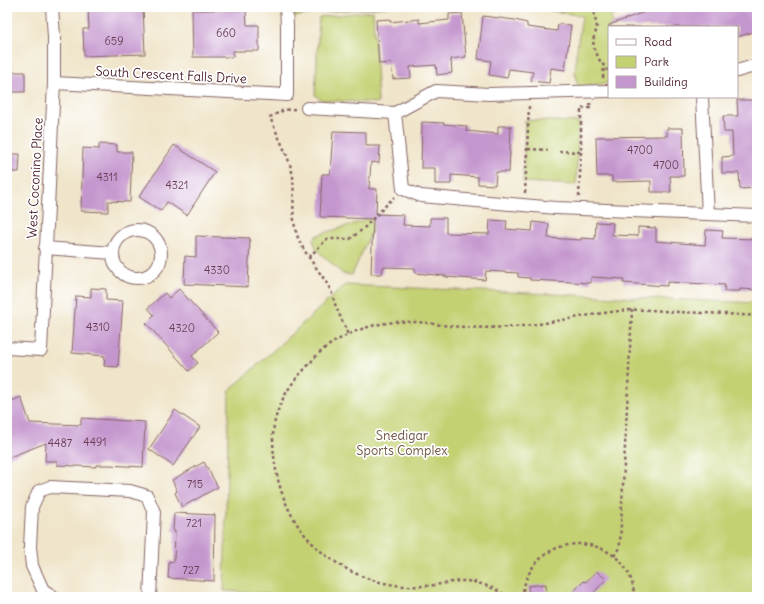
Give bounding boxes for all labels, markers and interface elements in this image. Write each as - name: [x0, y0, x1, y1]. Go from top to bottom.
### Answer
- house number: 660: [216, 26, 236, 40]
- legend: [608, 26, 738, 98]
- house number: 659: [105, 34, 124, 48]
- text: Road: [644, 34, 672, 49]
- text: Park: [644, 54, 669, 69]
- street label: South Crescent Falls Drive: [95, 63, 247, 87]
- text: Building: [644, 74, 688, 89]
- street label: West Coconino Place: [23, 117, 47, 239]
- house number: 4700: [627, 143, 653, 157]
- house number: 4700: [653, 158, 679, 172]
- house number: 4311: [96, 170, 118, 184]
- house number: 4321: [165, 178, 189, 192]
- house number: 4330: [204, 263, 230, 277]
- house number: 4310: [86, 320, 110, 334]
- house number: 4320: [169, 321, 195, 335]
- park label: Snedigar Sports Complex: [356, 427, 448, 459]
- house number: 4491: [83, 435, 107, 449]
- house number: 4487: [48, 436, 73, 450]
- house number: 715: [187, 477, 203, 491]
- house number: 721: [186, 516, 202, 530]
- house number: 727: [183, 563, 200, 577]

